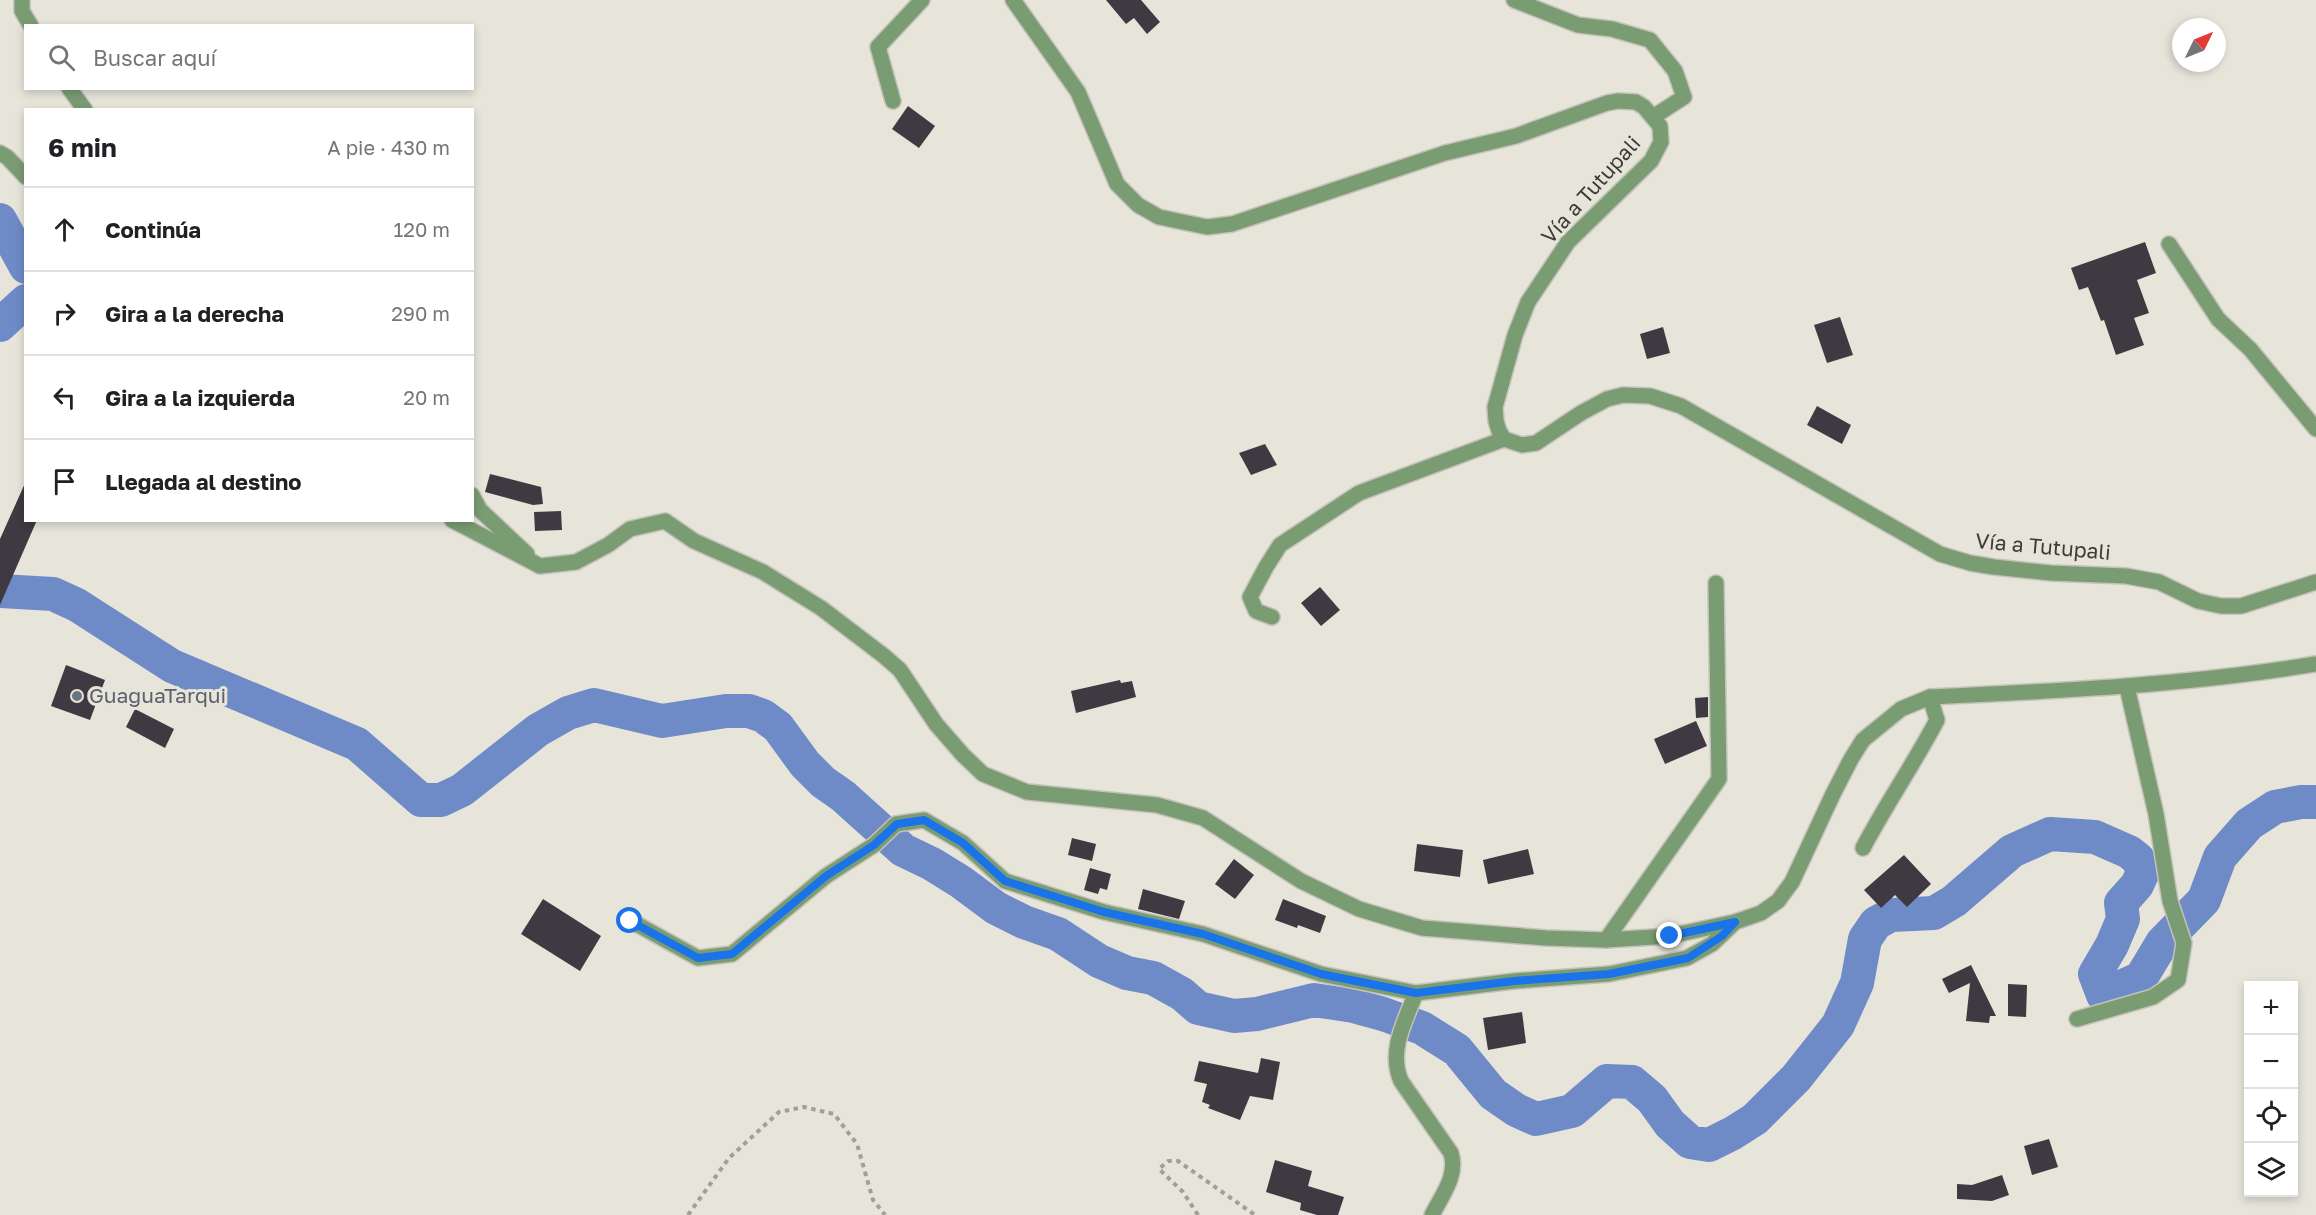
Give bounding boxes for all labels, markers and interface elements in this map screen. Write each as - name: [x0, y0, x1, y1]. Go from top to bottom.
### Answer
- north arrow: [2172, 18, 2226, 72]
- search box: [24, 24, 474, 90]
- icon: search: [45, 41, 78, 74]
- text: Buscar aquí: [93, 44, 216, 71]
- street label: Vía a Tutupali: [1535, 130, 1645, 249]
- text: 6 min: [48, 132, 117, 163]
- text: A pie · 430 m: [327, 135, 450, 159]
- icon: ahead: [48, 213, 81, 246]
- text: Continúa: [105, 216, 201, 243]
- text: 120 m: [394, 217, 450, 241]
- icon: right: [48, 297, 81, 330]
- text: Gira a la derecha: [105, 300, 284, 327]
- text: 290 m: [391, 301, 450, 325]
- icon: left: [48, 381, 81, 414]
- text: Gira a la izquierda: [105, 384, 295, 411]
- text: 20 m: [403, 385, 450, 409]
- icon: arrive: [48, 465, 81, 498]
- text: Llegada al destino: [105, 468, 302, 495]
- street label: Vía a Tutupali: [1974, 527, 2112, 565]
- place label: GuaguaTarqui: [89, 682, 226, 708]
- marker: GuaguaTarqui: [70, 689, 84, 703]
- route start: [616, 907, 642, 933]
- route end: [1656, 922, 1682, 948]
- map controls: [2244, 981, 2298, 1197]
- button: +: [2244, 981, 2298, 1035]
- button: −: [2244, 1035, 2298, 1089]
- button: locate: [2244, 1089, 2298, 1143]
- button: layers: [2244, 1143, 2298, 1197]

